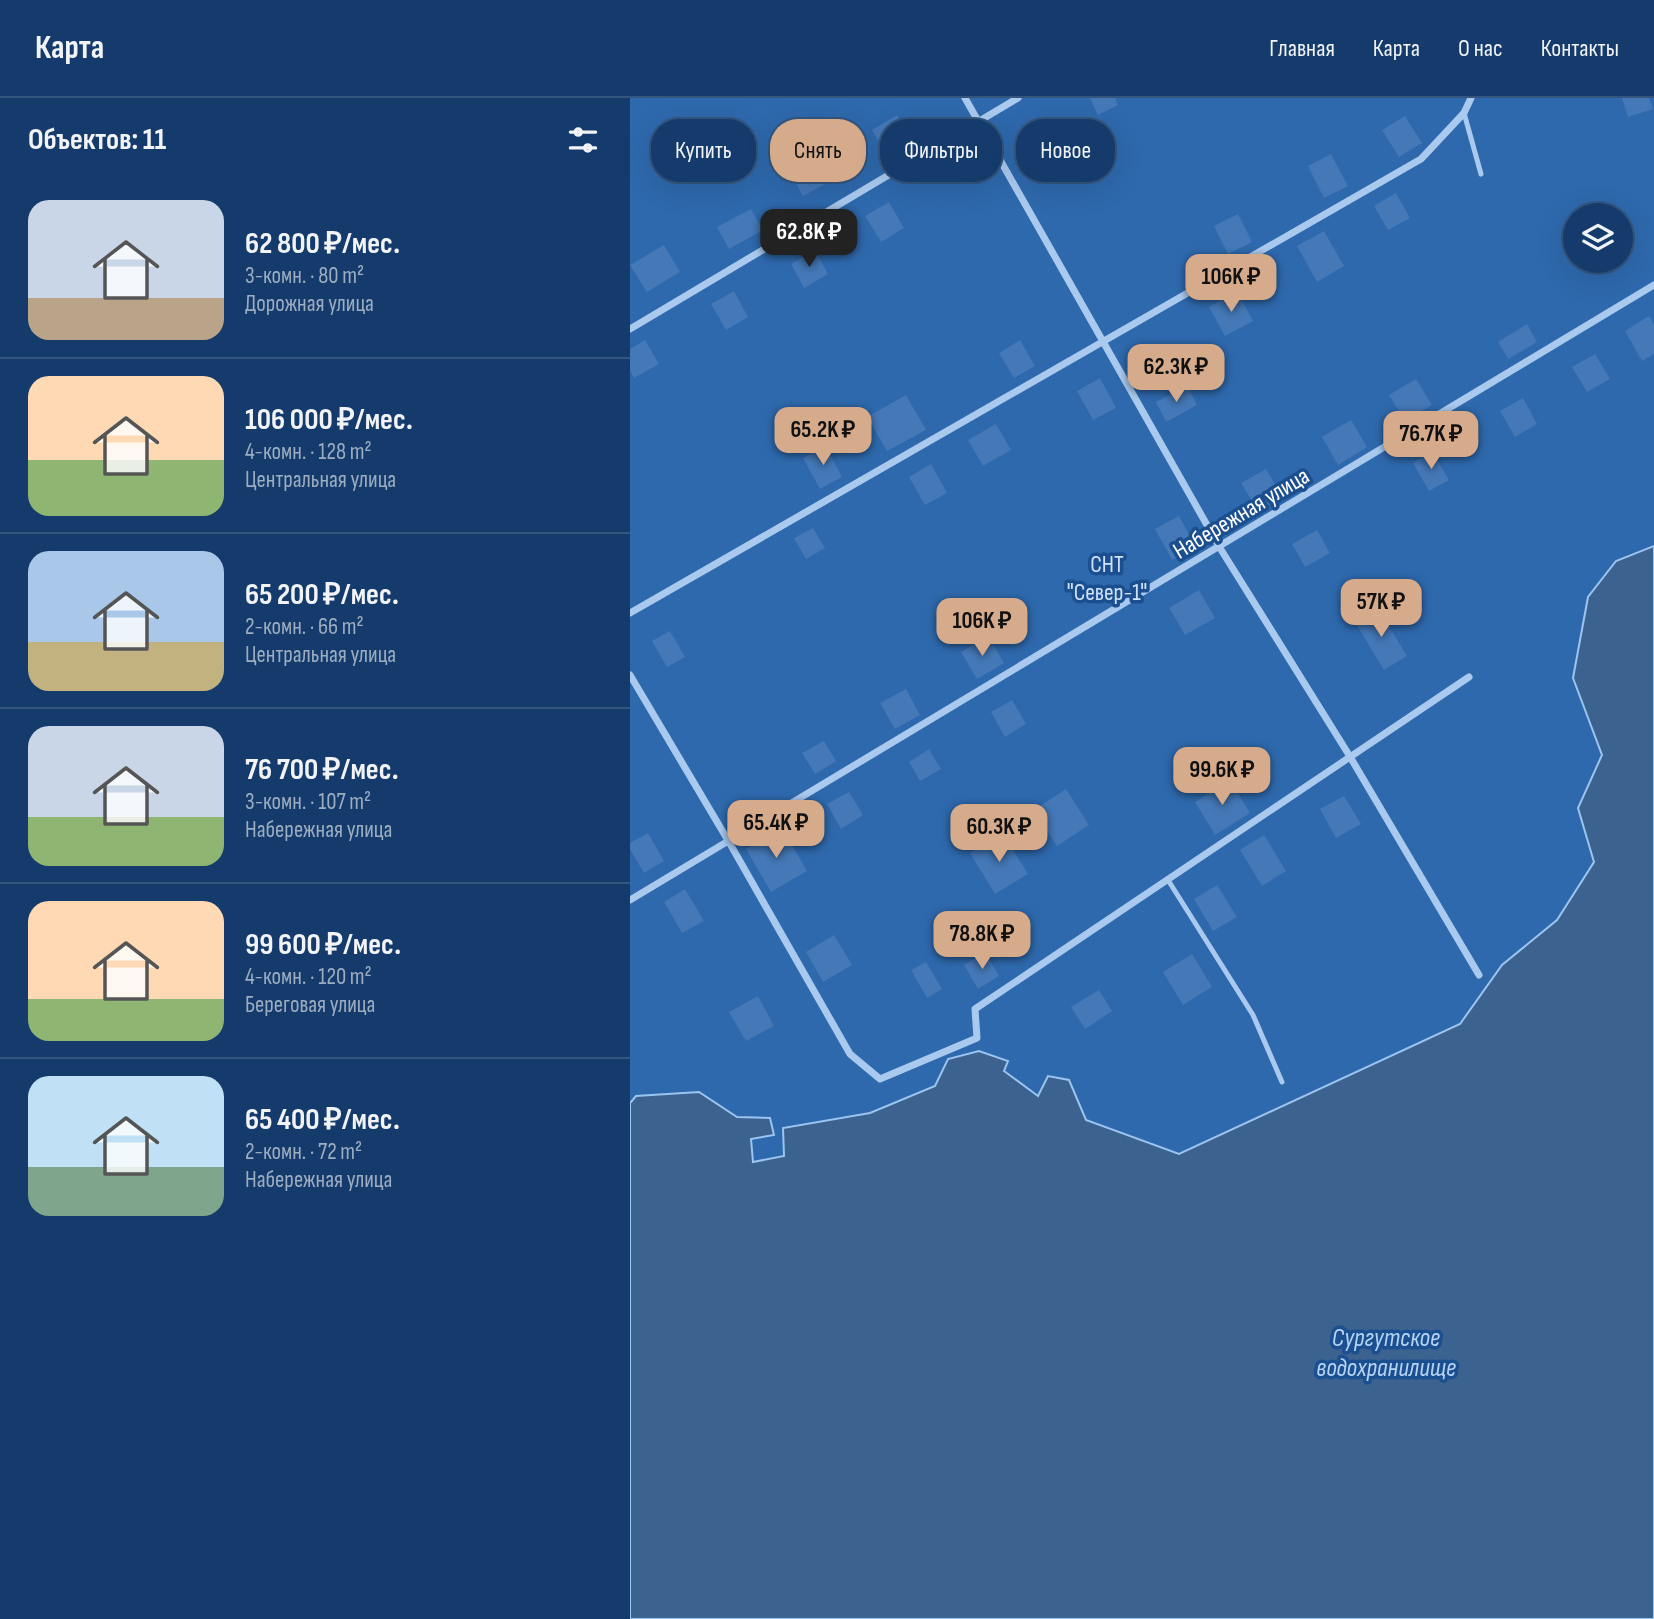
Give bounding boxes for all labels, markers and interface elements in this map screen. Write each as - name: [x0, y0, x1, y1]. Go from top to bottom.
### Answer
- text: Карта: [35, 28, 104, 68]
- text: Главная: [1269, 34, 1335, 63]
- text: Карта: [1373, 34, 1420, 63]
- text: О нас: [1458, 34, 1503, 63]
- text: Контакты: [1541, 34, 1619, 63]
- chip: Купить: [651, 119, 756, 182]
- chip: Снять: [770, 119, 866, 182]
- chip: Фильтры: [880, 119, 1002, 182]
- chip: Новое: [1016, 119, 1115, 182]
- icon: filters: [564, 121, 602, 159]
- text: Объектов: 11: [28, 122, 166, 158]
- map controls: [1563, 203, 1633, 273]
- button: layers: [1563, 203, 1633, 273]
- pin: 62.8K ₽: [744, 209, 874, 269]
- text: 62.8K ₽: [776, 218, 842, 246]
- text: 62 800 ₽/мес.: [245, 226, 400, 262]
- icon: home: [84, 228, 168, 312]
- pin: 106K ₽: [1174, 254, 1288, 314]
- text: 3-комн. · 80 m²: [245, 262, 364, 290]
- text: 106K ₽: [1201, 263, 1261, 291]
- text: Дорожная улица: [245, 290, 374, 318]
- pin: 62.3K ₽: [1111, 344, 1241, 404]
- text: 62.3K ₽: [1144, 353, 1208, 381]
- text: 106 000 ₽/мес.: [245, 402, 413, 438]
- icon: home: [84, 404, 168, 488]
- pin: 65.2K ₽: [758, 408, 888, 467]
- pin: 76.7K ₽: [1366, 412, 1496, 471]
- text: 65.2K ₽: [790, 416, 856, 444]
- text: 76.7K ₽: [1399, 420, 1463, 448]
- text: 4-комн. · 128 m²: [245, 438, 372, 466]
- street label: Набережная улица: [1168, 461, 1315, 565]
- text: Центральная улица: [245, 466, 396, 494]
- park label: СНТ "Север-1": [1067, 550, 1147, 607]
- text: 65 200 ₽/мес.: [245, 577, 399, 613]
- icon: home: [84, 579, 168, 663]
- pin: 57K ₽: [1332, 580, 1430, 639]
- text: 57K ₽: [1357, 588, 1405, 616]
- pin: 106K ₽: [925, 598, 1039, 658]
- text: 106K ₽: [952, 607, 1012, 635]
- text: 2-комн. · 66 m²: [245, 613, 364, 641]
- text: Центральная улица: [245, 641, 396, 669]
- pin: 99.6K ₽: [1157, 748, 1287, 807]
- text: 76 700 ₽/мес.: [245, 752, 399, 788]
- icon: home: [84, 754, 168, 838]
- text: 99.6K ₽: [1189, 756, 1255, 784]
- text: 3-комн. · 107 m²: [245, 788, 371, 816]
- pin: 65.4K ₽: [711, 800, 841, 860]
- pin: 60.3K ₽: [934, 804, 1064, 864]
- text: 65.4K ₽: [743, 809, 809, 837]
- text: 60.3K ₽: [966, 813, 1032, 841]
- text: Набережная улица: [245, 816, 392, 844]
- pin: 78.8K ₽: [917, 912, 1047, 971]
- text: 78.8K ₽: [949, 920, 1015, 948]
- text: 99 600 ₽/мес.: [245, 927, 401, 963]
- icon: home: [84, 929, 168, 1013]
- text: 4-комн. · 120 m²: [245, 963, 372, 991]
- text: Береговая улица: [245, 991, 375, 1019]
- text: 65 400 ₽/мес.: [245, 1102, 400, 1138]
- icon: home: [84, 1104, 168, 1188]
- text: 2-комн. · 72 m²: [245, 1138, 362, 1166]
- text: Набережная улица: [245, 1166, 392, 1194]
- water label: Сургутское водохранилище: [1316, 1323, 1456, 1384]

